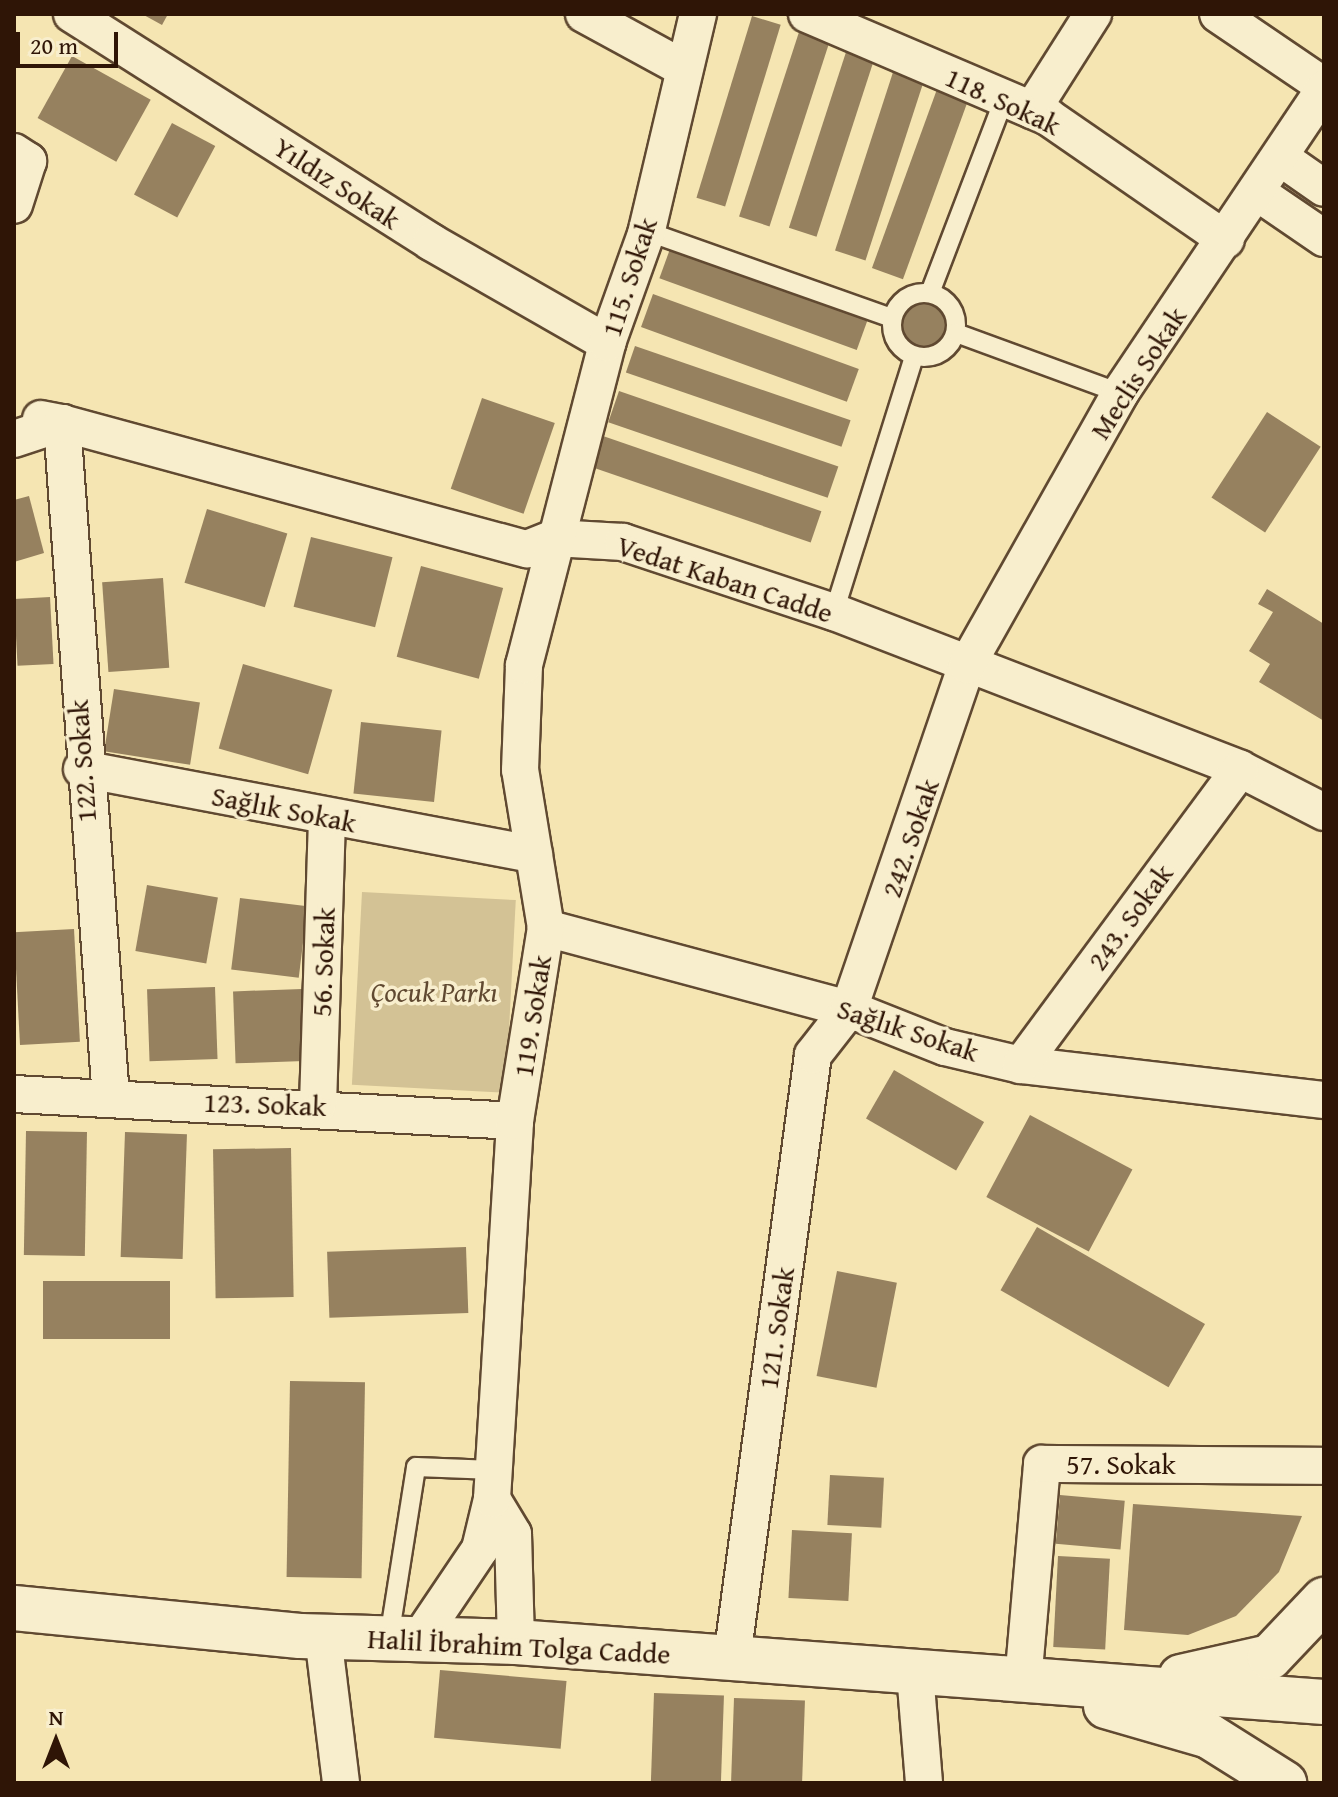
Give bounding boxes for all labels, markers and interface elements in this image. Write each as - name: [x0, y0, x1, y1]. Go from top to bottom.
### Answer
- scale bar: [20, 16, 122, 66]
- text: 20 m: [30, 28, 78, 63]
- street label: 118. Sokak: [940, 60, 1066, 142]
- street label: Yıldız Sokak: [268, 130, 406, 236]
- street label: 115. Sokak: [594, 213, 664, 341]
- street label: Meclis Sokak: [1083, 301, 1193, 445]
- street label: Vedat Kaban Cadde: [613, 528, 837, 630]
- street label: 122. Sokak: [61, 698, 103, 824]
- street label: 242. Sokak: [874, 774, 946, 902]
- street label: Sağlık Sokak: [209, 779, 359, 839]
- street label: 243. Sokak: [1080, 857, 1180, 977]
- street label: 56. Sokak: [304, 907, 342, 1017]
- street label: 119. Sokak: [506, 953, 558, 1079]
- park label: Çocuk Parkı: [371, 975, 497, 1009]
- street label: Sağlık Sokak: [833, 991, 983, 1069]
- street label: 123. Sokak: [203, 1085, 327, 1123]
- street label: 121. Sokak: [751, 1265, 801, 1391]
- street label: 57. Sokak: [1066, 1447, 1176, 1481]
- street label: Halil İbrahim Tolga Cadde: [367, 1621, 671, 1671]
- north arrow: [16, 1701, 96, 1781]
- text: N: [49, 1701, 63, 1733]

